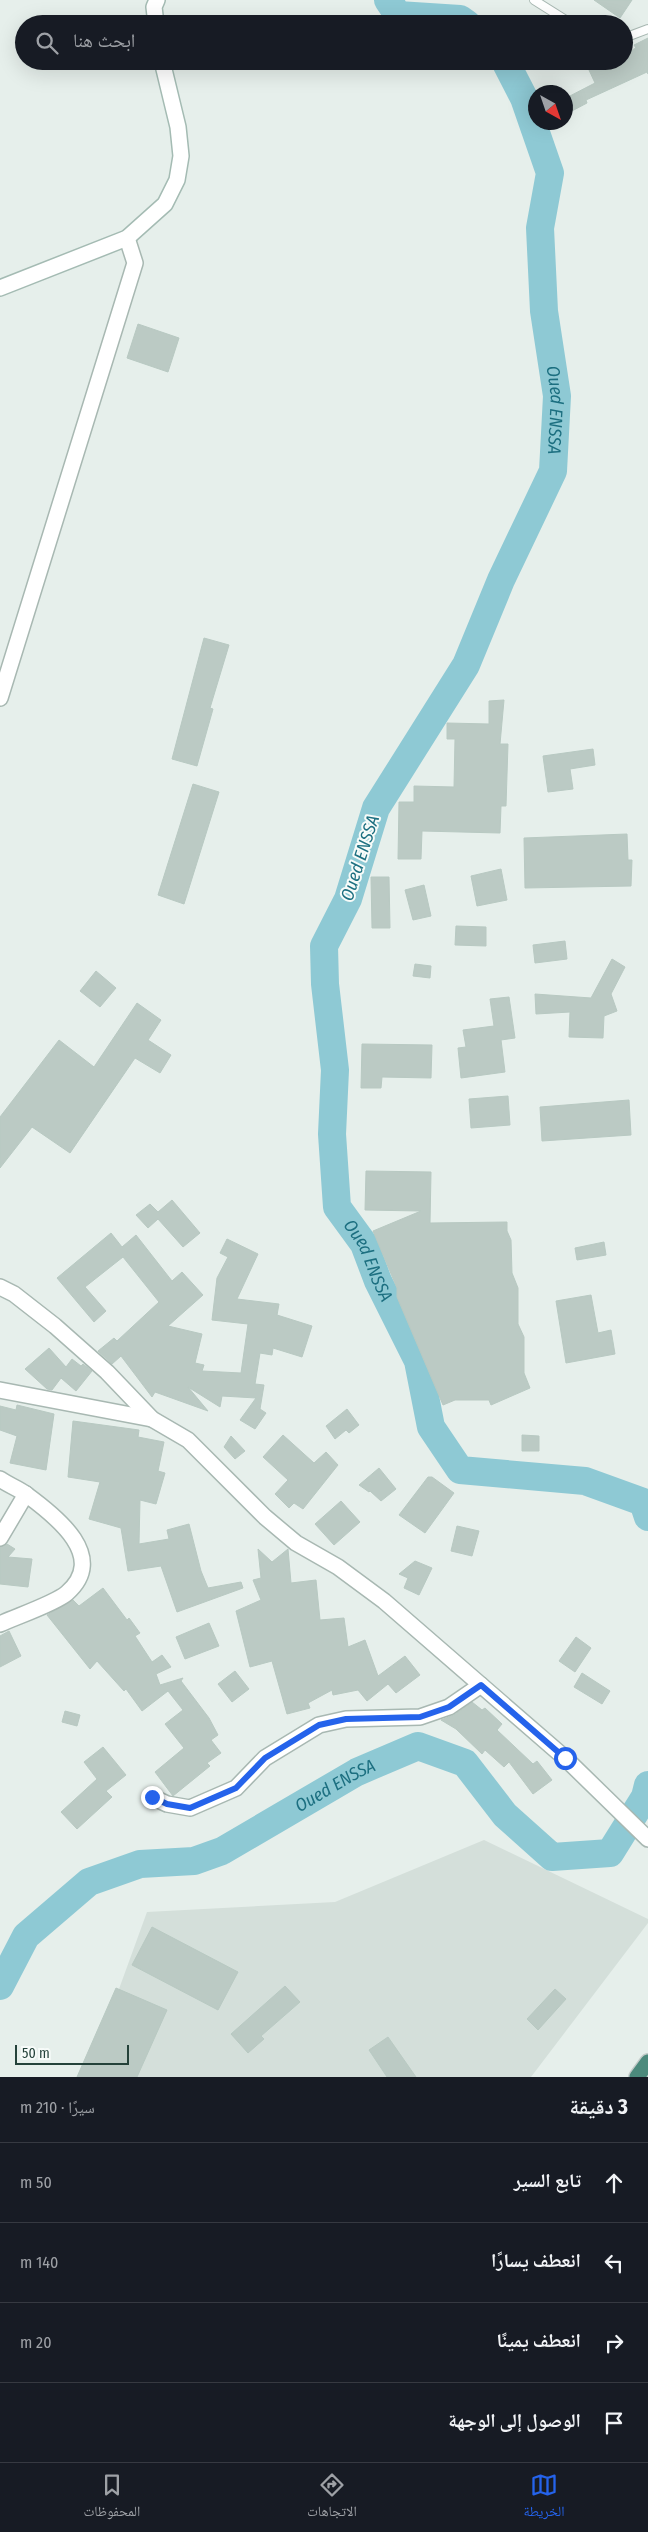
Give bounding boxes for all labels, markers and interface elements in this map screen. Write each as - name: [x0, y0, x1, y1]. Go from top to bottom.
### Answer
- search box: [15, 15, 633, 70]
- icon: search: [33, 29, 61, 57]
- text: ابحث هنا: [73, 29, 135, 52]
- north arrow: [528, 85, 573, 130]
- water label: Oued ENSSA: [542, 364, 568, 455]
- water label: Oued ENSSA: [336, 812, 384, 904]
- water label: Oued ENSSA: [339, 1215, 397, 1305]
- route start: [554, 1747, 577, 1770]
- water label: Oued ENSSA: [291, 1755, 379, 1817]
- route end: [141, 1786, 164, 1809]
- scale bar: [15, 2042, 129, 2065]
- text: 50 m: [22, 2045, 50, 2062]
- text: 3 دقيقة: [570, 2094, 628, 2120]
- text: سيرًا · 210 m: [20, 2098, 95, 2117]
- text: تابع السير: [514, 2169, 581, 2192]
- icon: ahead: [600, 2169, 628, 2197]
- text: 50 m: [20, 2173, 52, 2192]
- text: انعطف يسارًا: [491, 2249, 581, 2272]
- icon: left: [600, 2249, 628, 2277]
- text: 140 m: [20, 2253, 58, 2272]
- text: انعطف يمينًا: [496, 2329, 581, 2352]
- icon: right: [600, 2329, 628, 2357]
- text: 20 m: [20, 2333, 51, 2352]
- text: الوصول إلى الوجهة: [448, 2409, 581, 2432]
- icon: arrive: [600, 2409, 628, 2437]
- tab: المحفوظات: [83, 2471, 140, 2525]
- tab: الاتجاهات: [307, 2471, 357, 2525]
- tab: الخريطة: [523, 2471, 565, 2525]

